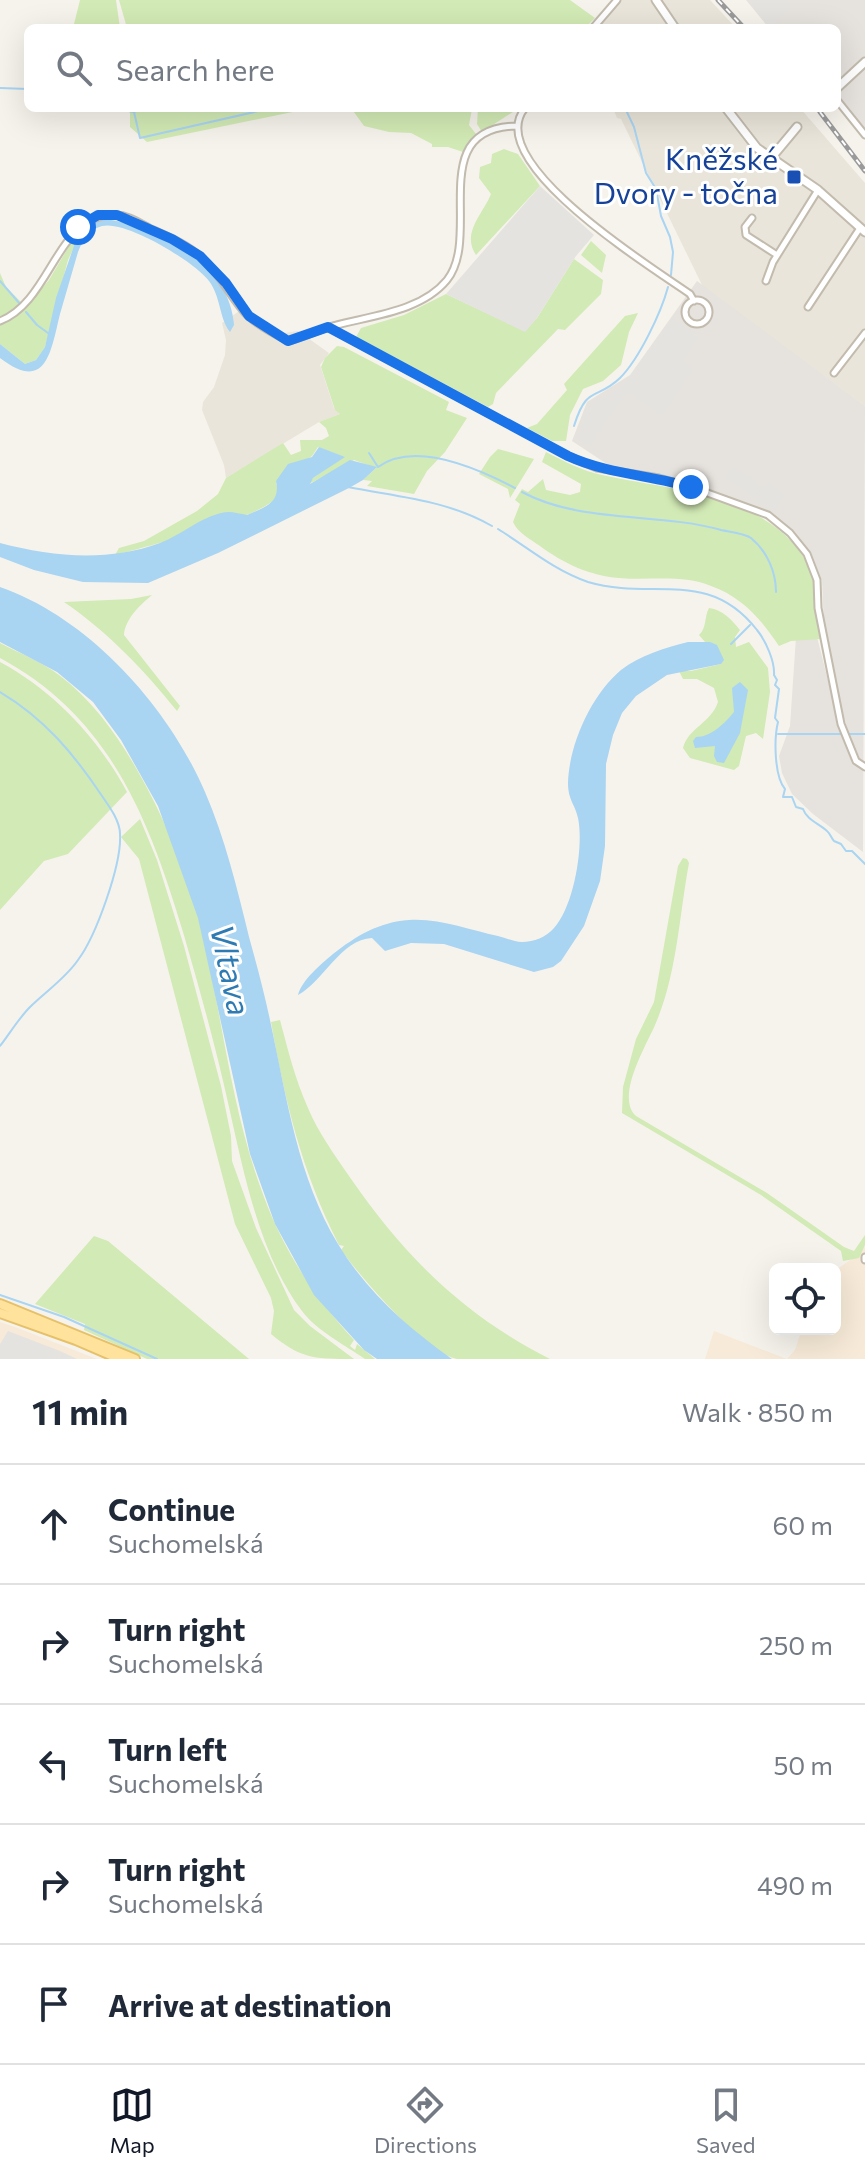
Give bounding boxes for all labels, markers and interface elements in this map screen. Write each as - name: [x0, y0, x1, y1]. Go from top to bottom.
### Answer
- search box: [24, 24, 841, 112]
- icon: search: [52, 46, 96, 90]
- text: Search here: [116, 50, 275, 87]
- place label: Kněžské Dvory - točna: [594, 139, 778, 210]
- marker: Kněžské Dvory - točna: [785, 168, 803, 186]
- route start: [60, 209, 96, 245]
- route end: [673, 469, 709, 505]
- water label: Vltava: [203, 920, 261, 1019]
- map controls: [769, 1263, 841, 1335]
- button: locate: [769, 1263, 841, 1335]
- text: 11 min: [32, 1390, 128, 1432]
- text: Walk · 850 m: [682, 1396, 833, 1427]
- text: Continue: [108, 1490, 235, 1527]
- icon: ahead: [32, 1502, 76, 1546]
- text: 60 m: [773, 1509, 833, 1540]
- text: Suchomelská: [108, 1527, 263, 1558]
- text: Turn right: [108, 1610, 245, 1647]
- icon: right: [32, 1622, 76, 1666]
- text: 250 m: [759, 1629, 833, 1660]
- text: Suchomelská: [108, 1647, 263, 1678]
- text: Turn left: [108, 1730, 227, 1767]
- icon: left: [32, 1742, 76, 1786]
- text: 50 m: [773, 1749, 833, 1780]
- text: Suchomelská: [108, 1767, 263, 1798]
- text: Turn right: [108, 1850, 245, 1887]
- icon: right: [32, 1862, 76, 1906]
- text: 490 m: [757, 1869, 833, 1900]
- text: Suchomelská: [108, 1887, 263, 1918]
- icon: arrive: [32, 1982, 76, 2026]
- text: Arrive at destination: [108, 1986, 392, 2023]
- tab: Map: [110, 2083, 155, 2158]
- tab: Directions: [374, 2083, 477, 2158]
- tab: Saved: [696, 2083, 755, 2158]

